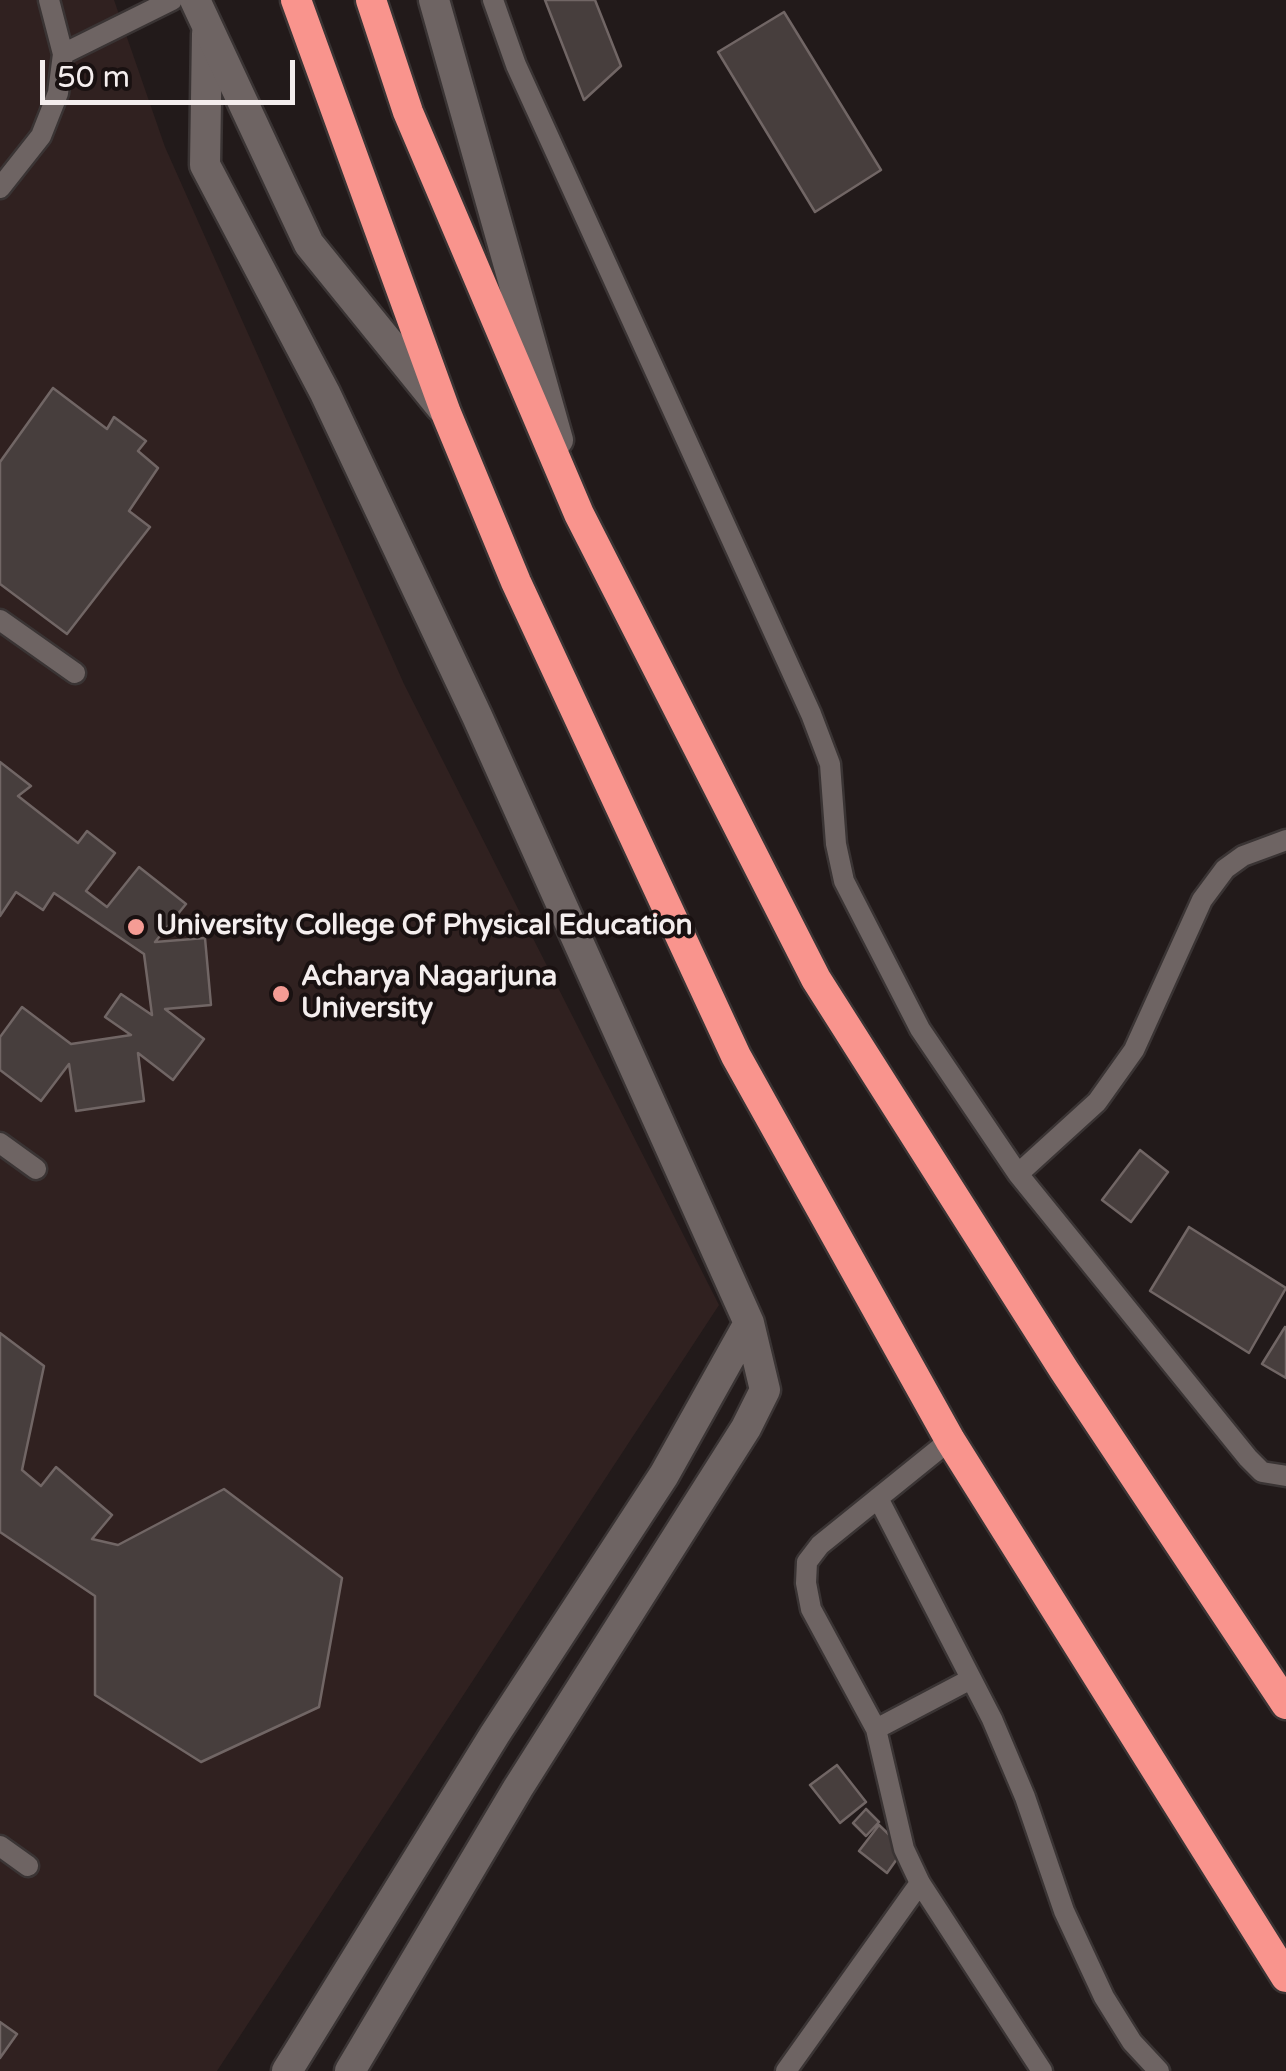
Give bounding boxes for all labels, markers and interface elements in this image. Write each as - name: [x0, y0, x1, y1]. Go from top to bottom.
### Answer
- scale bar: [45, 40, 300, 102]
- text: 50 m: [57, 59, 130, 96]
- place label: University College Of Physical Education: [156, 910, 693, 944]
- marker: University College Of Physical Education: [125, 916, 147, 938]
- place label: Acharya Nagarjuna University: [301, 961, 557, 1027]
- marker: Acharya Nagarjuna University: [270, 983, 292, 1005]

